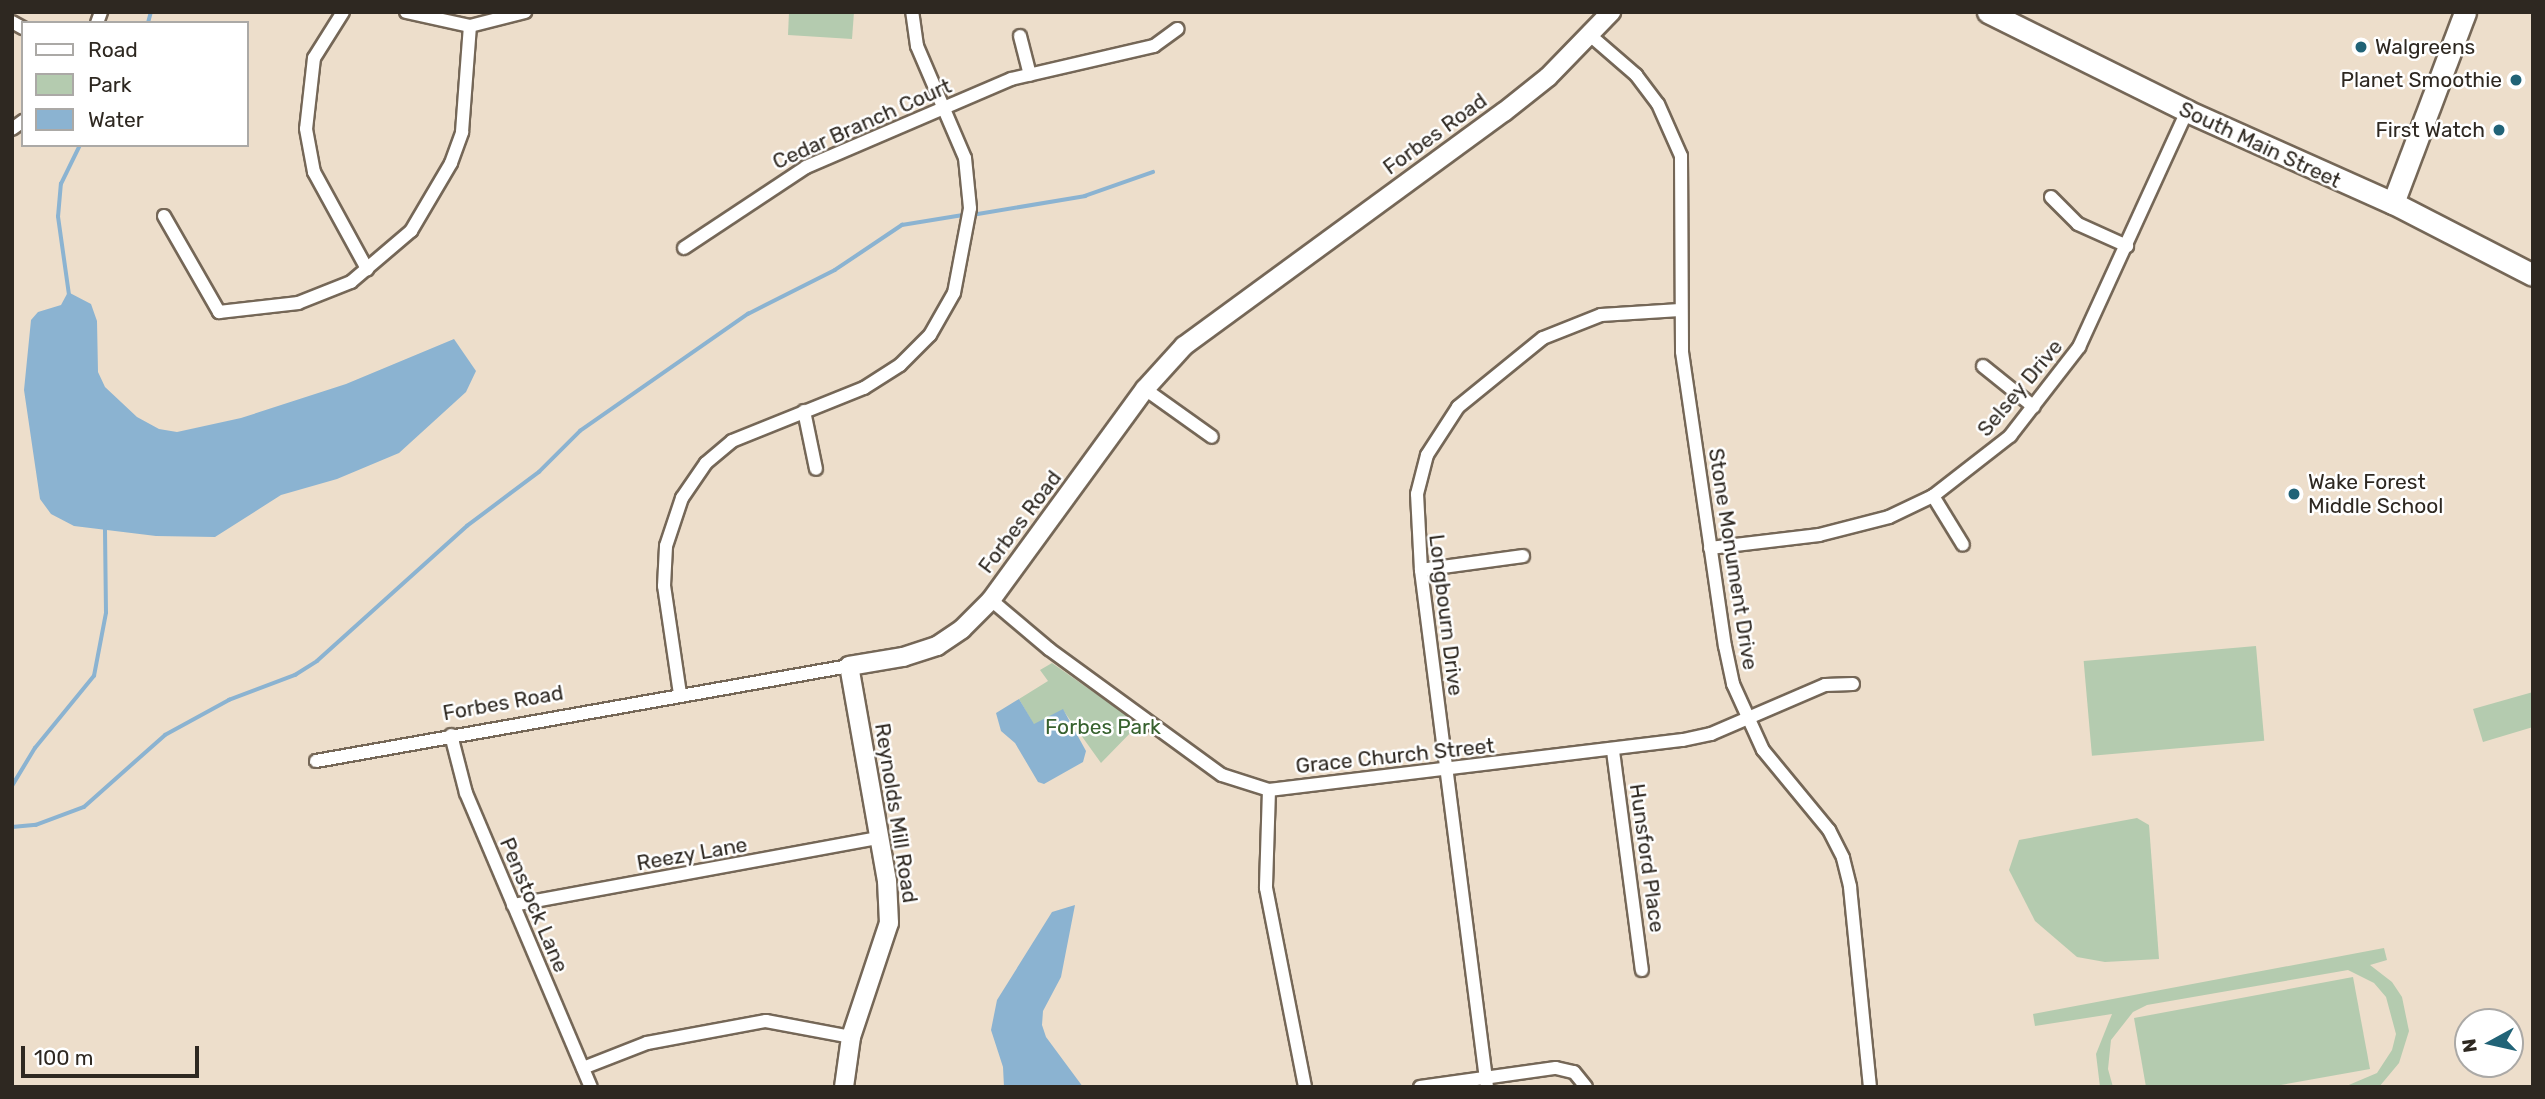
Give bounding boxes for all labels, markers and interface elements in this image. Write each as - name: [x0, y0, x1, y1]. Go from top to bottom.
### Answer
- legend: [21, 21, 248, 147]
- place label: Walgreens: [2375, 34, 2475, 60]
- text: Road: [88, 37, 138, 62]
- marker: Walgreens: [2353, 39, 2369, 55]
- place label: Planet Smoothie: [2340, 67, 2502, 93]
- text: Park: [88, 72, 132, 97]
- marker: Planet Smoothie: [2508, 72, 2524, 88]
- street label: Cedar Branch Court: [768, 73, 956, 175]
- street label: Forbes Road: [1378, 88, 1492, 180]
- street label: South Main Street: [2175, 96, 2345, 194]
- text: Water: [88, 107, 144, 132]
- place label: First Watch: [2375, 117, 2485, 143]
- marker: First Watch: [2491, 122, 2507, 138]
- street label: Selsey Drive: [1972, 334, 2068, 442]
- street label: Stone Monument Drive: [1703, 446, 1763, 672]
- street label: Forbes Road: [973, 466, 1067, 578]
- place label: Wake Forest Middle School: [2308, 469, 2443, 519]
- marker: Wake Forest Middle School: [2286, 486, 2302, 502]
- street label: Longbourn Drive: [1424, 533, 1468, 697]
- street label: Forbes Road: [441, 680, 565, 726]
- park label: Forbes Park: [1045, 714, 1161, 740]
- street label: Reynolds Mill Road: [869, 721, 923, 905]
- street label: Grace Church Street: [1294, 733, 1496, 779]
- street label: Hunsford Place: [1624, 782, 1670, 934]
- street label: Reezy Lane: [634, 832, 750, 876]
- street label: Penstock Lane: [494, 834, 574, 976]
- north arrow: [2454, 1008, 2524, 1078]
- scale bar: [24, 1032, 203, 1076]
- text: N: [2457, 1037, 2482, 1054]
- text: 100 m: [34, 1045, 93, 1070]

